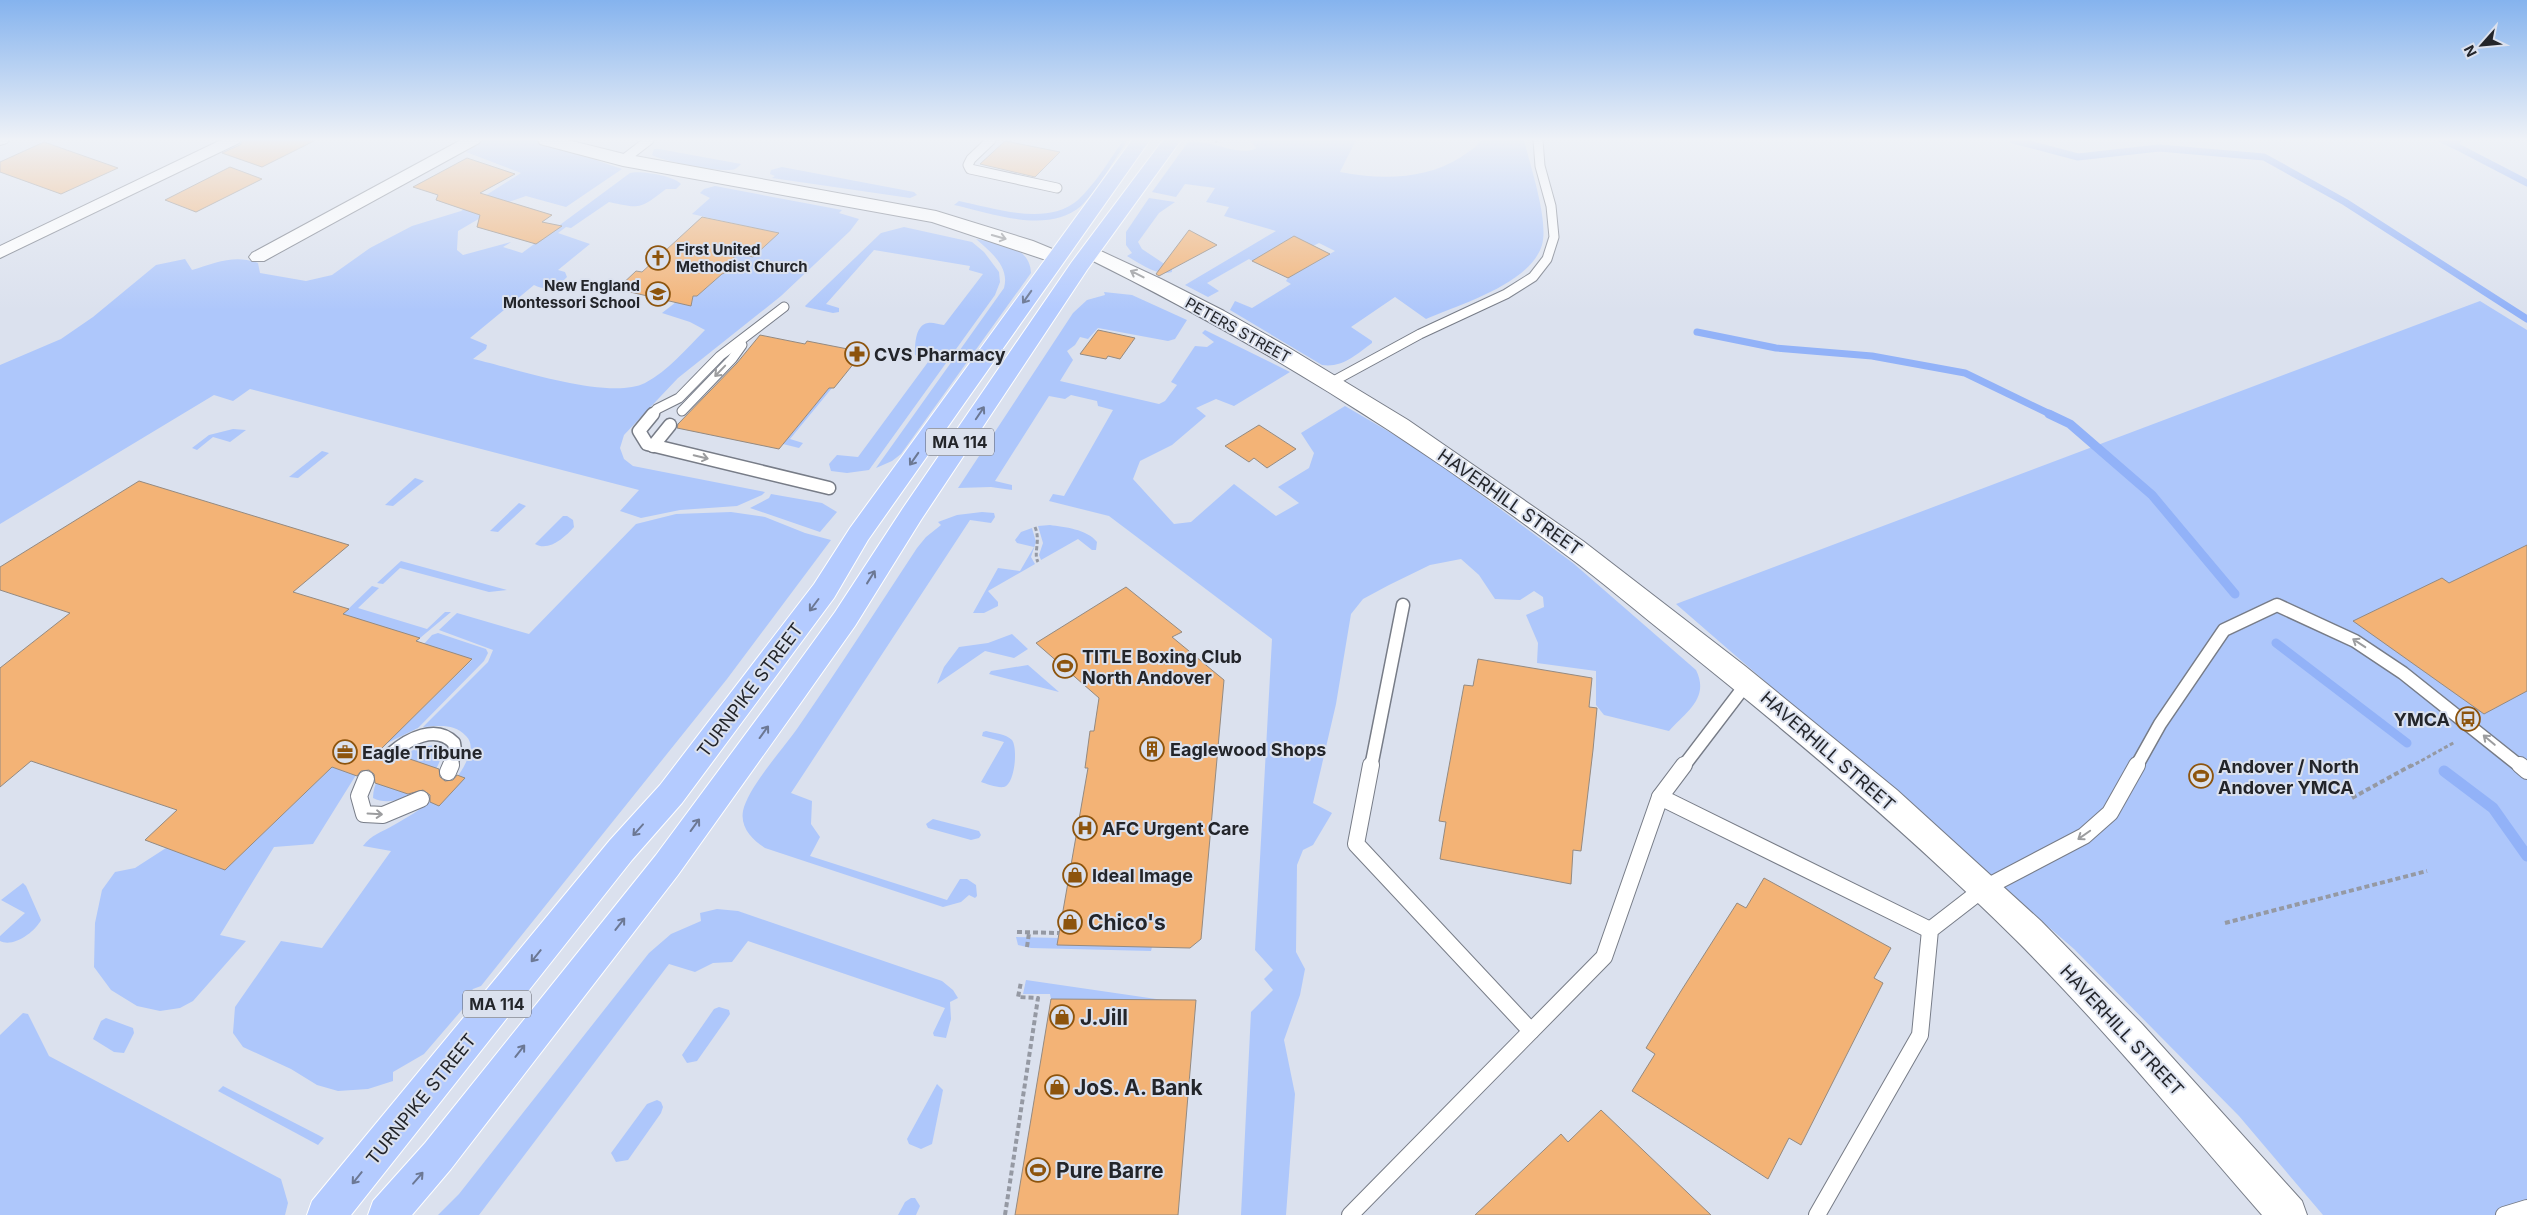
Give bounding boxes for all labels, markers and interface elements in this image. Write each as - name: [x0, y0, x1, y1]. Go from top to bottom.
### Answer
- north arrow: [2457, 20, 2507, 70]
- text: N: [2460, 43, 2480, 60]
- one-way arrow: [991, 232, 1007, 242]
- place label: First United Methodist Church: [676, 240, 808, 276]
- church icon: First United Methodist Church: [645, 245, 671, 271]
- one-way arrow: [1130, 269, 1145, 278]
- place label: New England Montessori School: [503, 276, 640, 312]
- school or university icon: New England Montessori School: [645, 281, 671, 307]
- one-way arrow: [1022, 290, 1032, 304]
- street label: PETERS STREET: [1182, 293, 1294, 367]
- pharmacy icon: CVS Pharmacy: [844, 341, 870, 367]
- place label: CVS Pharmacy: [874, 344, 1006, 365]
- one-way arrow: [714, 364, 726, 377]
- one-way arrow: [975, 406, 985, 420]
- road number: MA 114: [926, 428, 994, 456]
- street label: HAVERHILL STREET: [1434, 444, 1586, 560]
- one-way arrow: [909, 452, 919, 466]
- one-way arrow: [692, 453, 708, 462]
- one-way arrow: [866, 571, 876, 585]
- one-way arrow: [809, 598, 820, 611]
- street label: TURNPIKE STREET: [693, 619, 807, 761]
- one-way arrow: [2352, 638, 2366, 648]
- place label: TITLE Boxing Club North Andover: [1082, 646, 1242, 688]
- sports icon: TITLE Boxing Club North Andover: [1052, 653, 1078, 679]
- street label: HAVERHILL STREET: [1757, 687, 1899, 815]
- bus stop icon: YMCA: [2455, 706, 2481, 732]
- place label: YMCA: [2394, 709, 2450, 730]
- one-way arrow: [759, 725, 769, 739]
- one-way arrow: [2483, 734, 2496, 745]
- building icon: Eaglewood Shops: [1139, 736, 1165, 762]
- office icon: Eagle Tribune: [332, 739, 358, 765]
- place label: Eaglewood Shops: [1170, 739, 1326, 760]
- place label: Eagle Tribune: [362, 742, 483, 763]
- place label: Andover / North Andover YMCA: [2218, 756, 2359, 798]
- sports icon: Andover / North Andover YMCA: [2188, 763, 2214, 789]
- one-way arrow: [367, 810, 383, 819]
- hospital icon: AFC Urgent Care: [1072, 815, 1098, 841]
- one-way arrow: [690, 818, 700, 832]
- place label: AFC Urgent Care: [1102, 818, 1249, 839]
- one-way arrow: [632, 824, 644, 837]
- one-way arrow: [2077, 830, 2091, 840]
- shop icon: Ideal Image: [1062, 862, 1088, 888]
- place label: Ideal Image: [1092, 865, 1193, 886]
- shop icon: Chico's: [1057, 909, 1083, 935]
- place label: Chico's: [1088, 910, 1166, 935]
- one-way arrow: [615, 917, 626, 930]
- one-way arrow: [530, 949, 541, 962]
- street label: HAVERHILL STREET: [2056, 960, 2188, 1100]
- road number: MA 114: [463, 991, 531, 1018]
- shop icon: J.Jill: [1049, 1004, 1075, 1030]
- place label: J.Jill: [1080, 1005, 1128, 1030]
- street label: TURNPIKE STREET: [362, 1029, 480, 1169]
- one-way arrow: [515, 1044, 525, 1058]
- shop icon: JoS. A. Bank: [1044, 1074, 1070, 1100]
- place label: JoS. A. Bank: [1074, 1075, 1203, 1100]
- sports icon: Pure Barre: [1025, 1157, 1051, 1183]
- place label: Pure Barre: [1056, 1158, 1164, 1183]
- one-way arrow: [351, 1171, 362, 1184]
- one-way arrow: [413, 1172, 424, 1185]

